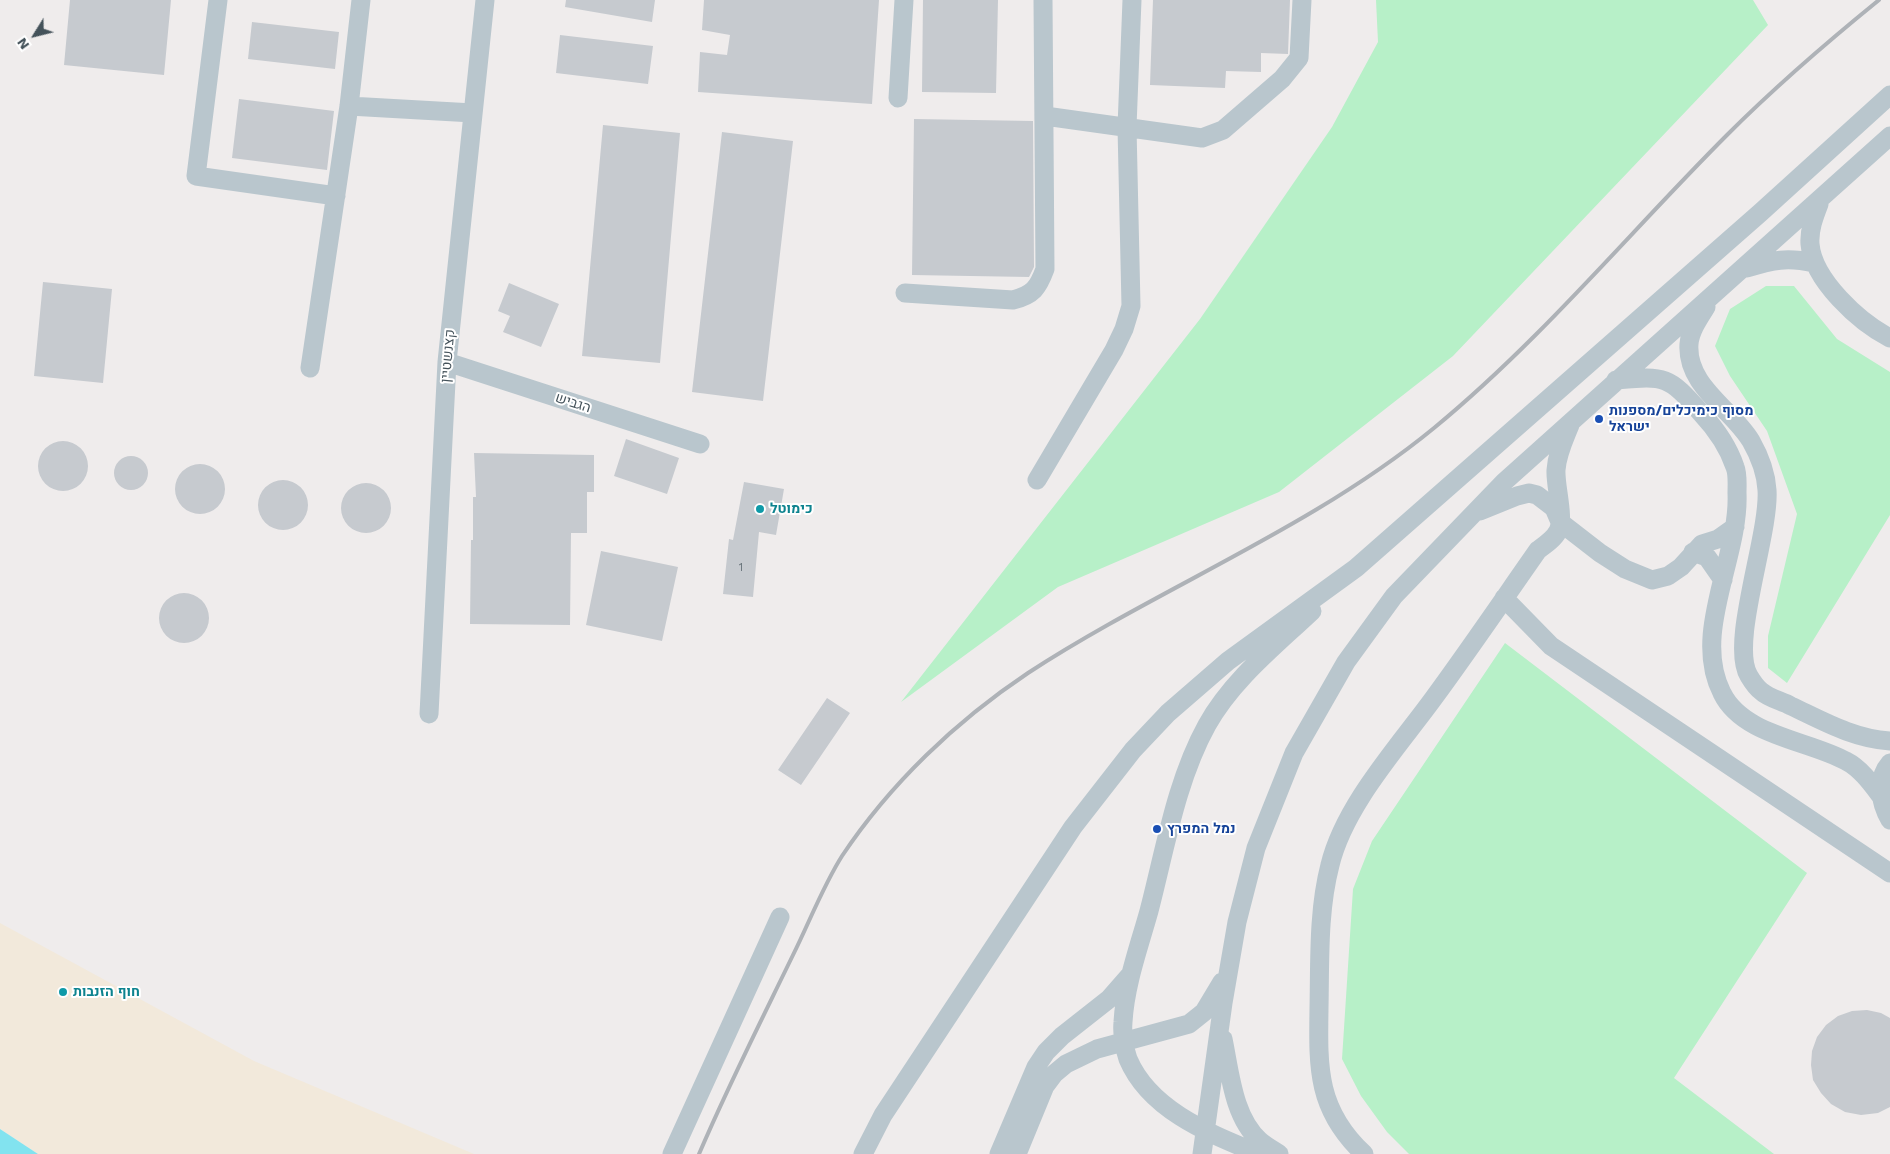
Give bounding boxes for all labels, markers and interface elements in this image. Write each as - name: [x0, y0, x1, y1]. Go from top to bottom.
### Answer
- north arrow: [10, 10, 60, 60]
- text: N: [13, 35, 32, 53]
- street label: קצנשטיין: [437, 329, 459, 383]
- street label: הגביש: [553, 389, 593, 417]
- place label: מסוף כימיכלים/מספנות ישראל: [1609, 403, 1753, 436]
- marker: מסוף כימיכלים/מספנות ישראל: [1593, 413, 1605, 425]
- place label: כימוטל: [770, 501, 813, 517]
- marker: כימוטל: [754, 503, 766, 515]
- house number: 1: [739, 561, 743, 575]
- place label: נמל המפרץ: [1167, 821, 1236, 837]
- marker: נמל המפרץ: [1151, 823, 1163, 835]
- place label: חוף הזנבות: [73, 984, 140, 1000]
- marker: חוף הזנבות: [57, 986, 69, 998]

